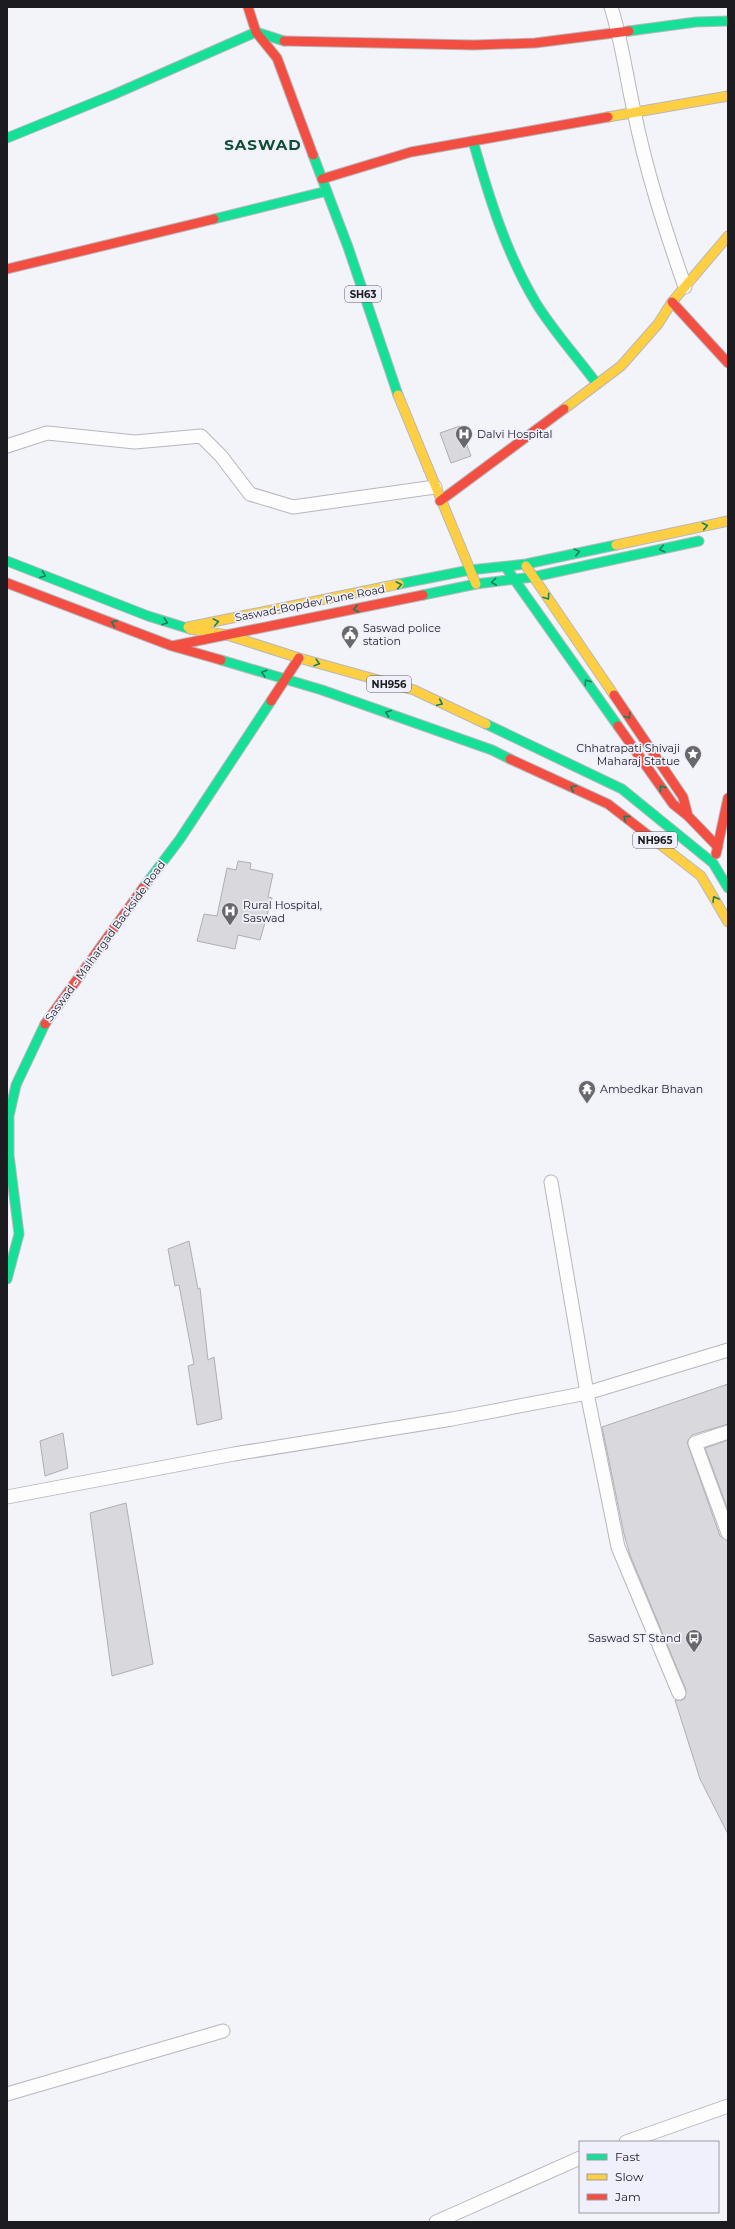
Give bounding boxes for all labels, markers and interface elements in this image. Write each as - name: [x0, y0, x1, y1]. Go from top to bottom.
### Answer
- district label: SASWAD: [224, 135, 302, 154]
- road number: SH63: [345, 286, 381, 302]
- hospital icon: Dalvi Hospital: [454, 424, 474, 449]
- place label: Dalvi Hospital: [477, 427, 553, 441]
- one-way arrow: [701, 522, 708, 530]
- one-way arrow: [659, 544, 666, 552]
- one-way arrow: [574, 549, 581, 557]
- one-way arrow: [40, 571, 47, 579]
- one-way arrow: [491, 577, 497, 586]
- one-way arrow: [396, 581, 402, 589]
- street label: Saswad-Bopdev Pune Road: [234, 582, 386, 624]
- one-way arrow: [542, 593, 550, 600]
- one-way arrow: [352, 604, 359, 612]
- one-way arrow: [161, 617, 168, 626]
- one-way arrow: [213, 618, 220, 626]
- one-way arrow: [111, 620, 118, 628]
- place label: Saswad police station: [363, 621, 441, 648]
- public building icon: Saswad police station: [340, 624, 360, 649]
- one-way arrow: [314, 659, 320, 667]
- one-way arrow: [261, 669, 268, 678]
- road number: NH956: [367, 676, 411, 692]
- one-way arrow: [584, 679, 592, 686]
- one-way arrow: [436, 698, 444, 706]
- one-way arrow: [384, 709, 391, 718]
- one-way arrow: [623, 712, 630, 719]
- place label: Chhatrapati Shivaji Maharaj Statue: [576, 741, 680, 768]
- place icon: Chhatrapati Shivaji Maharaj Statue: [683, 744, 703, 769]
- one-way arrow: [569, 785, 577, 793]
- one-way arrow: [660, 786, 667, 793]
- one-way arrow: [623, 815, 630, 823]
- road number: NH965: [633, 832, 677, 848]
- street label: Saswad - Malhargad Backside Road: [42, 858, 168, 1024]
- one-way arrow: [712, 896, 719, 903]
- place label: Rural Hospital, Saswad: [243, 898, 322, 925]
- hospital icon: Rural Hospital, Saswad: [220, 901, 240, 926]
- temple icon: Ambedkar Bhavan: [577, 1079, 597, 1104]
- place label: Ambedkar Bhavan: [600, 1082, 703, 1096]
- bus stop icon: Saswad ST Stand: [684, 1628, 704, 1653]
- place label: Saswad ST Stand: [588, 1631, 681, 1645]
- legend: [579, 2141, 719, 2213]
- text: Fast: [615, 2149, 640, 2164]
- text: Slow: [615, 2169, 644, 2184]
- text: Jam: [614, 2189, 641, 2204]

